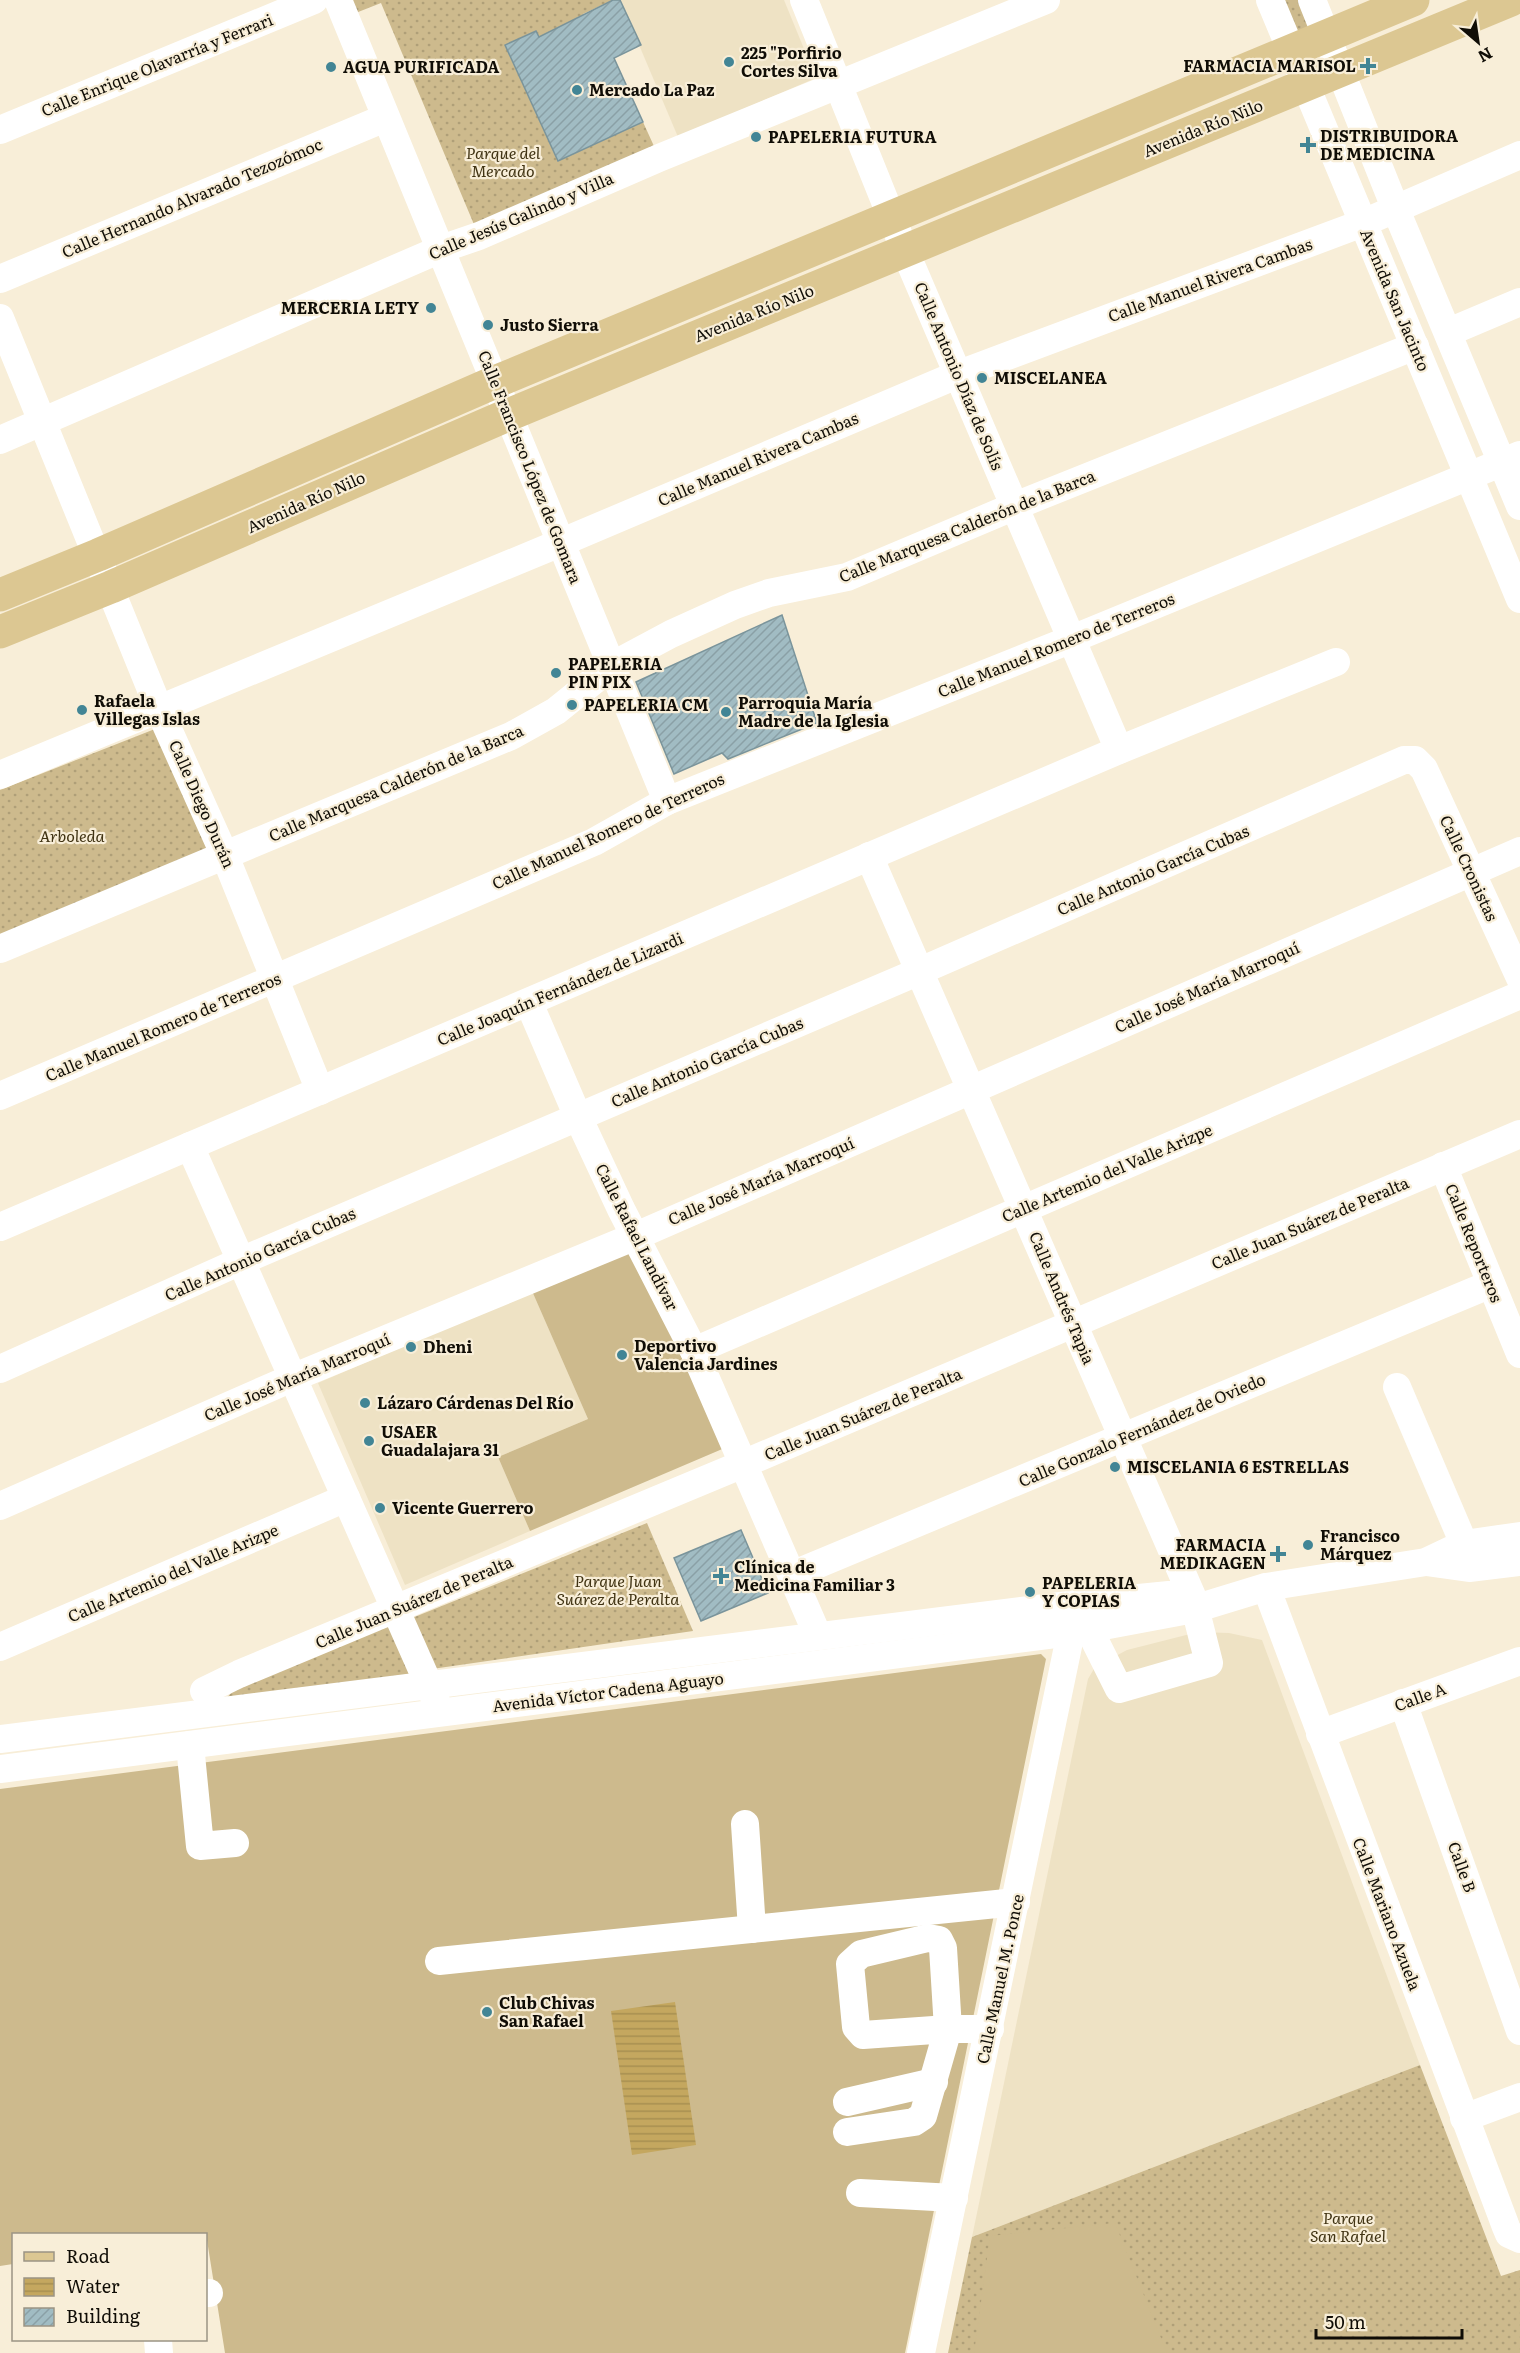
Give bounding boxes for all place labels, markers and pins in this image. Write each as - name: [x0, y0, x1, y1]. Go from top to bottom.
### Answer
- place label: 225 "Porfirio Cortes Silva: [741, 40, 842, 82]
- place label: FARMACIA MARISOL: [1183, 53, 1356, 77]
- place label: AGUA PURIFICADA: [343, 54, 499, 78]
- marker: 225 "Porfirio Cortes Silva: [722, 55, 736, 69]
- marker: FARMACIA MARISOL: [1361, 59, 1375, 73]
- marker: AGUA PURIFICADA: [324, 60, 338, 74]
- place label: Mercado La Paz: [589, 77, 715, 101]
- marker: Mercado La Paz: [570, 83, 584, 97]
- place label: DISTRIBUIDORA DE MEDICINA: [1320, 123, 1458, 165]
- place label: PAPELERIA FUTURA: [768, 124, 937, 148]
- marker: PAPELERIA FUTURA: [749, 130, 763, 144]
- marker: DISTRIBUIDORA DE MEDICINA: [1301, 138, 1315, 152]
- place label: MERCERIA LETY: [281, 295, 419, 319]
- marker: MERCERIA LETY: [424, 301, 438, 315]
- place label: Justo Sierra: [500, 312, 599, 336]
- marker: Justo Sierra: [481, 318, 495, 332]
- place label: MISCELANEA: [994, 365, 1107, 389]
- marker: MISCELANEA: [975, 371, 989, 385]
- place label: PAPELERIA PIN PIX: [568, 651, 662, 693]
- marker: PAPELERIA PIN PIX: [549, 666, 563, 680]
- place label: Rafaela Villegas Islas: [94, 688, 200, 730]
- place label: Parroquia María Madre de la Iglesia: [738, 690, 890, 732]
- place label: PAPELERIA CM: [584, 692, 709, 716]
- marker: PAPELERIA CM: [565, 698, 579, 712]
- marker: Rafaela Villegas Islas: [75, 703, 89, 717]
- marker: Parroquia María Madre de la Iglesia: [719, 705, 733, 719]
- place label: Deportivo Valencia Jardines: [634, 1333, 777, 1375]
- place label: Dheni: [423, 1334, 472, 1358]
- marker: Dheni: [404, 1340, 418, 1354]
- marker: Deportivo Valencia Jardines: [615, 1348, 629, 1362]
- place label: Lázaro Cárdenas Del Río: [377, 1390, 574, 1414]
- marker: Lázaro Cárdenas Del Río: [358, 1396, 372, 1410]
- place label: USAER Guadalajara 31: [381, 1419, 499, 1461]
- marker: USAER Guadalajara 31: [362, 1434, 376, 1448]
- place label: MISCELANIA 6 ESTRELLAS: [1127, 1454, 1349, 1478]
- marker: MISCELANIA 6 ESTRELLAS: [1108, 1460, 1122, 1474]
- place label: Vicente Guerrero: [392, 1495, 534, 1519]
- marker: Vicente Guerrero: [373, 1501, 387, 1515]
- place label: Francisco Márquez: [1320, 1523, 1400, 1565]
- place label: FARMACIA MEDIKAGEN: [1160, 1532, 1266, 1574]
- marker: Francisco Márquez: [1301, 1538, 1315, 1552]
- marker: FARMACIA MEDIKAGEN: [1271, 1547, 1285, 1561]
- place label: Clínica de Medicina Familiar 3: [734, 1554, 895, 1596]
- marker: Clínica de Medicina Familiar 3: [712, 1567, 730, 1585]
- place label: PAPELERIA Y COPIAS: [1042, 1570, 1136, 1612]
- marker: PAPELERIA Y COPIAS: [1023, 1585, 1037, 1599]
- place label: Club Chivas San Rafael: [499, 1990, 595, 2032]
- marker: Club Chivas San Rafael: [480, 2005, 494, 2019]

